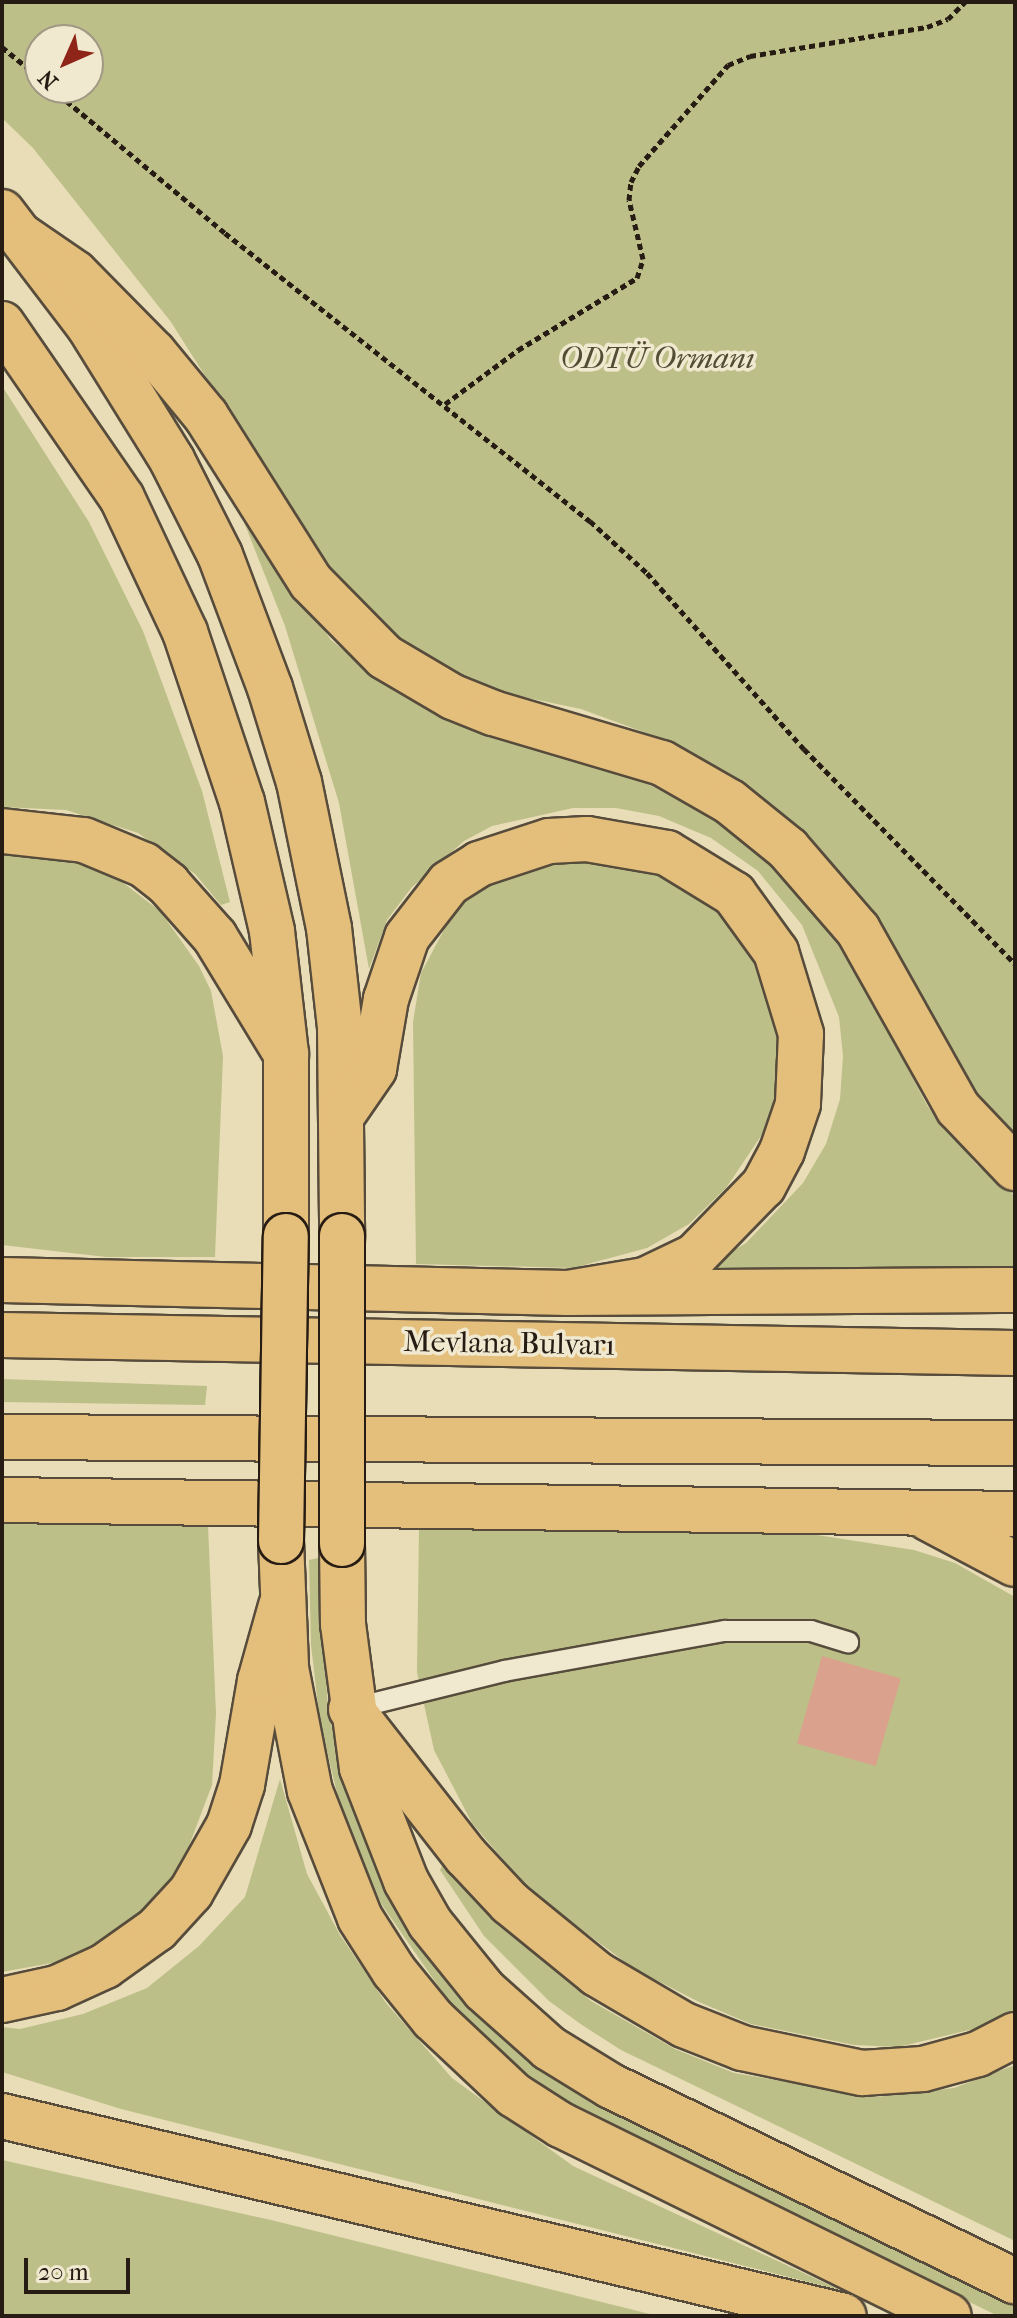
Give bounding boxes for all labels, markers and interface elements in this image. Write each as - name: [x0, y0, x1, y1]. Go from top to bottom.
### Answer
- north arrow: [24, 24, 104, 104]
- text: N: [33, 64, 64, 95]
- park label: ODTÜ Ormanı: [560, 341, 754, 377]
- street label: Mevlana Bulvarı: [403, 1324, 615, 1364]
- scale bar: [28, 2242, 134, 2292]
- text: 20 m: [38, 2258, 89, 2286]

